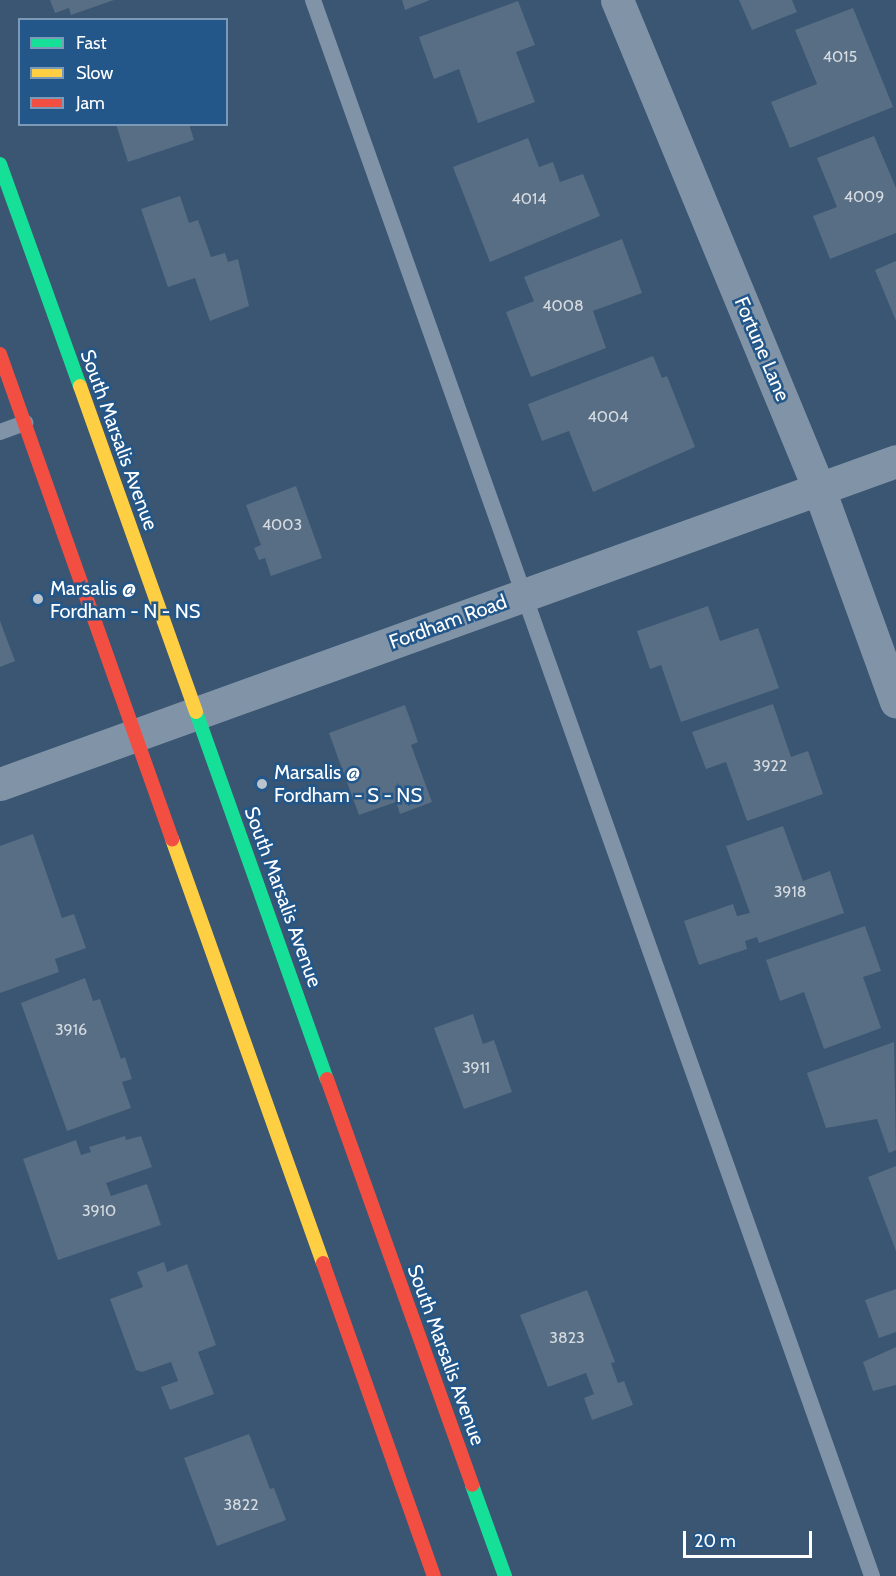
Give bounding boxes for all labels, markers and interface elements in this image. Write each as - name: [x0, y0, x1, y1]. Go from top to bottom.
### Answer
- legend: [18, 18, 228, 126]
- text: Fast: [76, 32, 107, 54]
- house number: 4015: [823, 47, 857, 67]
- text: Slow: [76, 62, 113, 84]
- text: Jam: [76, 92, 105, 114]
- house number: 4009: [844, 187, 884, 207]
- house number: 4014: [512, 189, 546, 209]
- street label: Fortune Lane: [729, 293, 795, 405]
- house number: 4008: [542, 296, 584, 316]
- street label: South Marsalis Avenue: [75, 346, 163, 534]
- house number: 4004: [588, 407, 628, 427]
- house number: 4003: [262, 515, 302, 535]
- place label: Marsalis @ Fordham - N - NS: [50, 576, 201, 623]
- street label: Fordham Road: [386, 590, 510, 654]
- marker: Marsalis @ Fordham - N - NS: [31, 592, 45, 606]
- house number: 3922: [753, 756, 787, 776]
- place label: Marsalis @ Fordham - S - NS: [274, 760, 422, 807]
- marker: Marsalis @ Fordham - S - NS: [255, 777, 269, 791]
- street label: South Marsalis Avenue: [239, 803, 327, 991]
- house number: 3918: [774, 882, 806, 902]
- house number: 3916: [55, 1020, 87, 1040]
- house number: 3911: [462, 1058, 490, 1078]
- house number: 3910: [82, 1201, 116, 1221]
- street label: South Marsalis Avenue: [402, 1261, 490, 1449]
- house number: 3823: [549, 1328, 585, 1348]
- house number: 3822: [223, 1495, 259, 1515]
- scale bar: [686, 1519, 815, 1557]
- text: 20 m: [694, 1530, 736, 1552]

